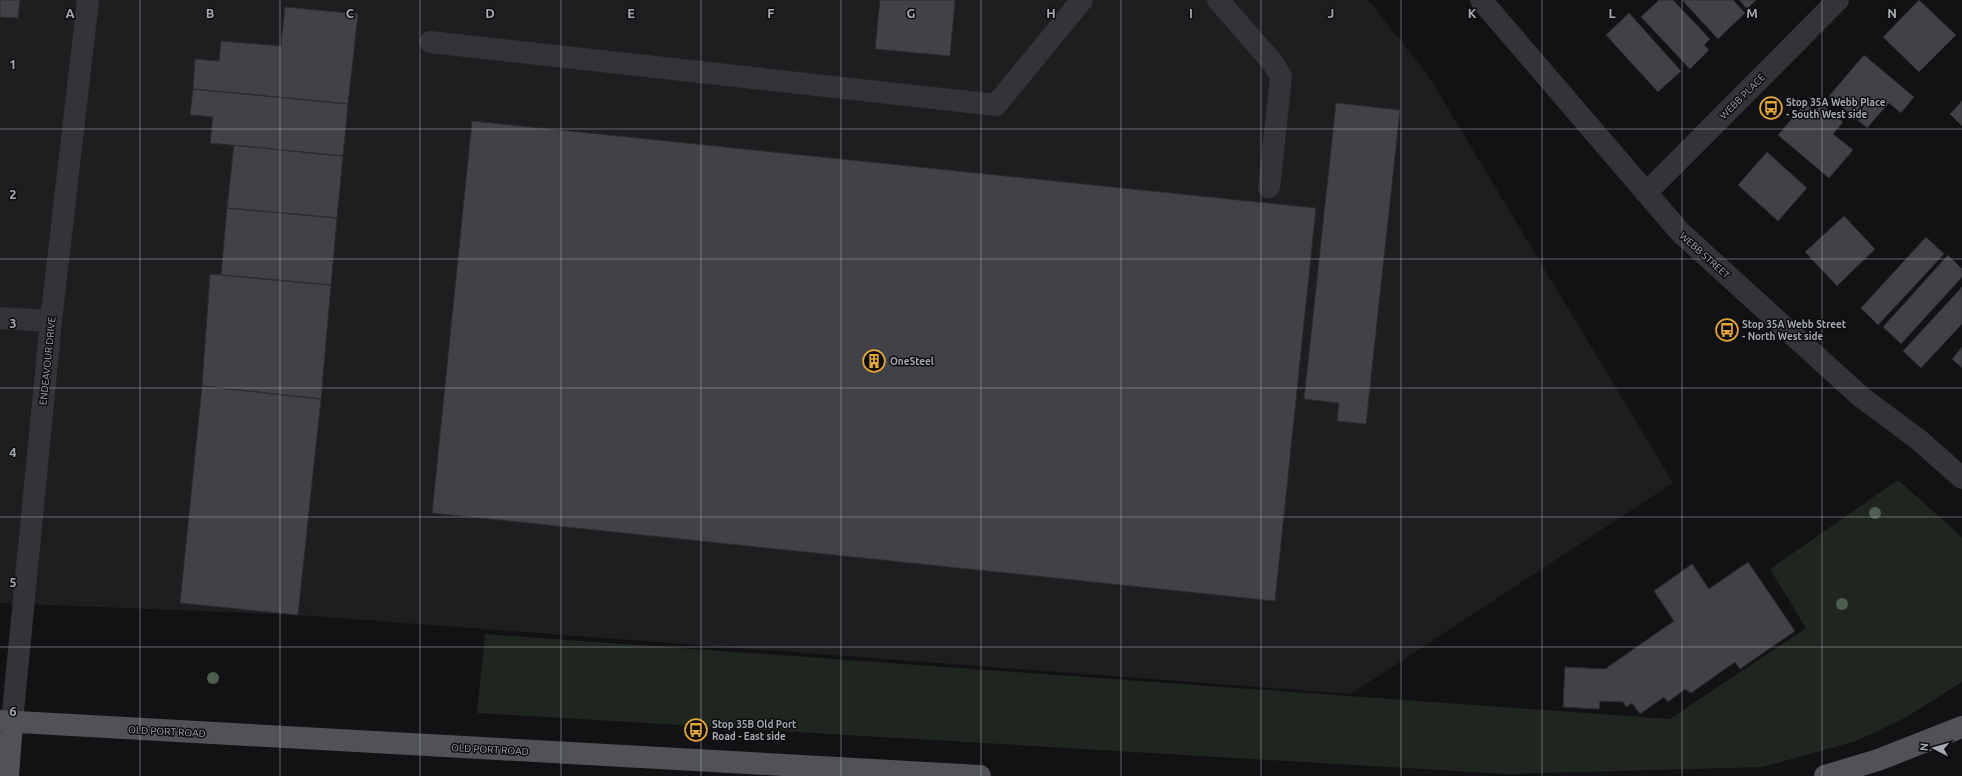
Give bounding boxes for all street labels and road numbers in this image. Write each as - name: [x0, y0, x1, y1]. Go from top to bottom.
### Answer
- street label: WEBB PLACE: [1717, 71, 1767, 121]
- street label: WEBB STREET: [1677, 230, 1732, 281]
- street label: ENDEAVOUR DRIVE: [37, 316, 58, 406]
- street label: OLD PORT ROAD: [128, 724, 206, 739]
- street label: OLD PORT ROAD: [451, 742, 529, 757]

